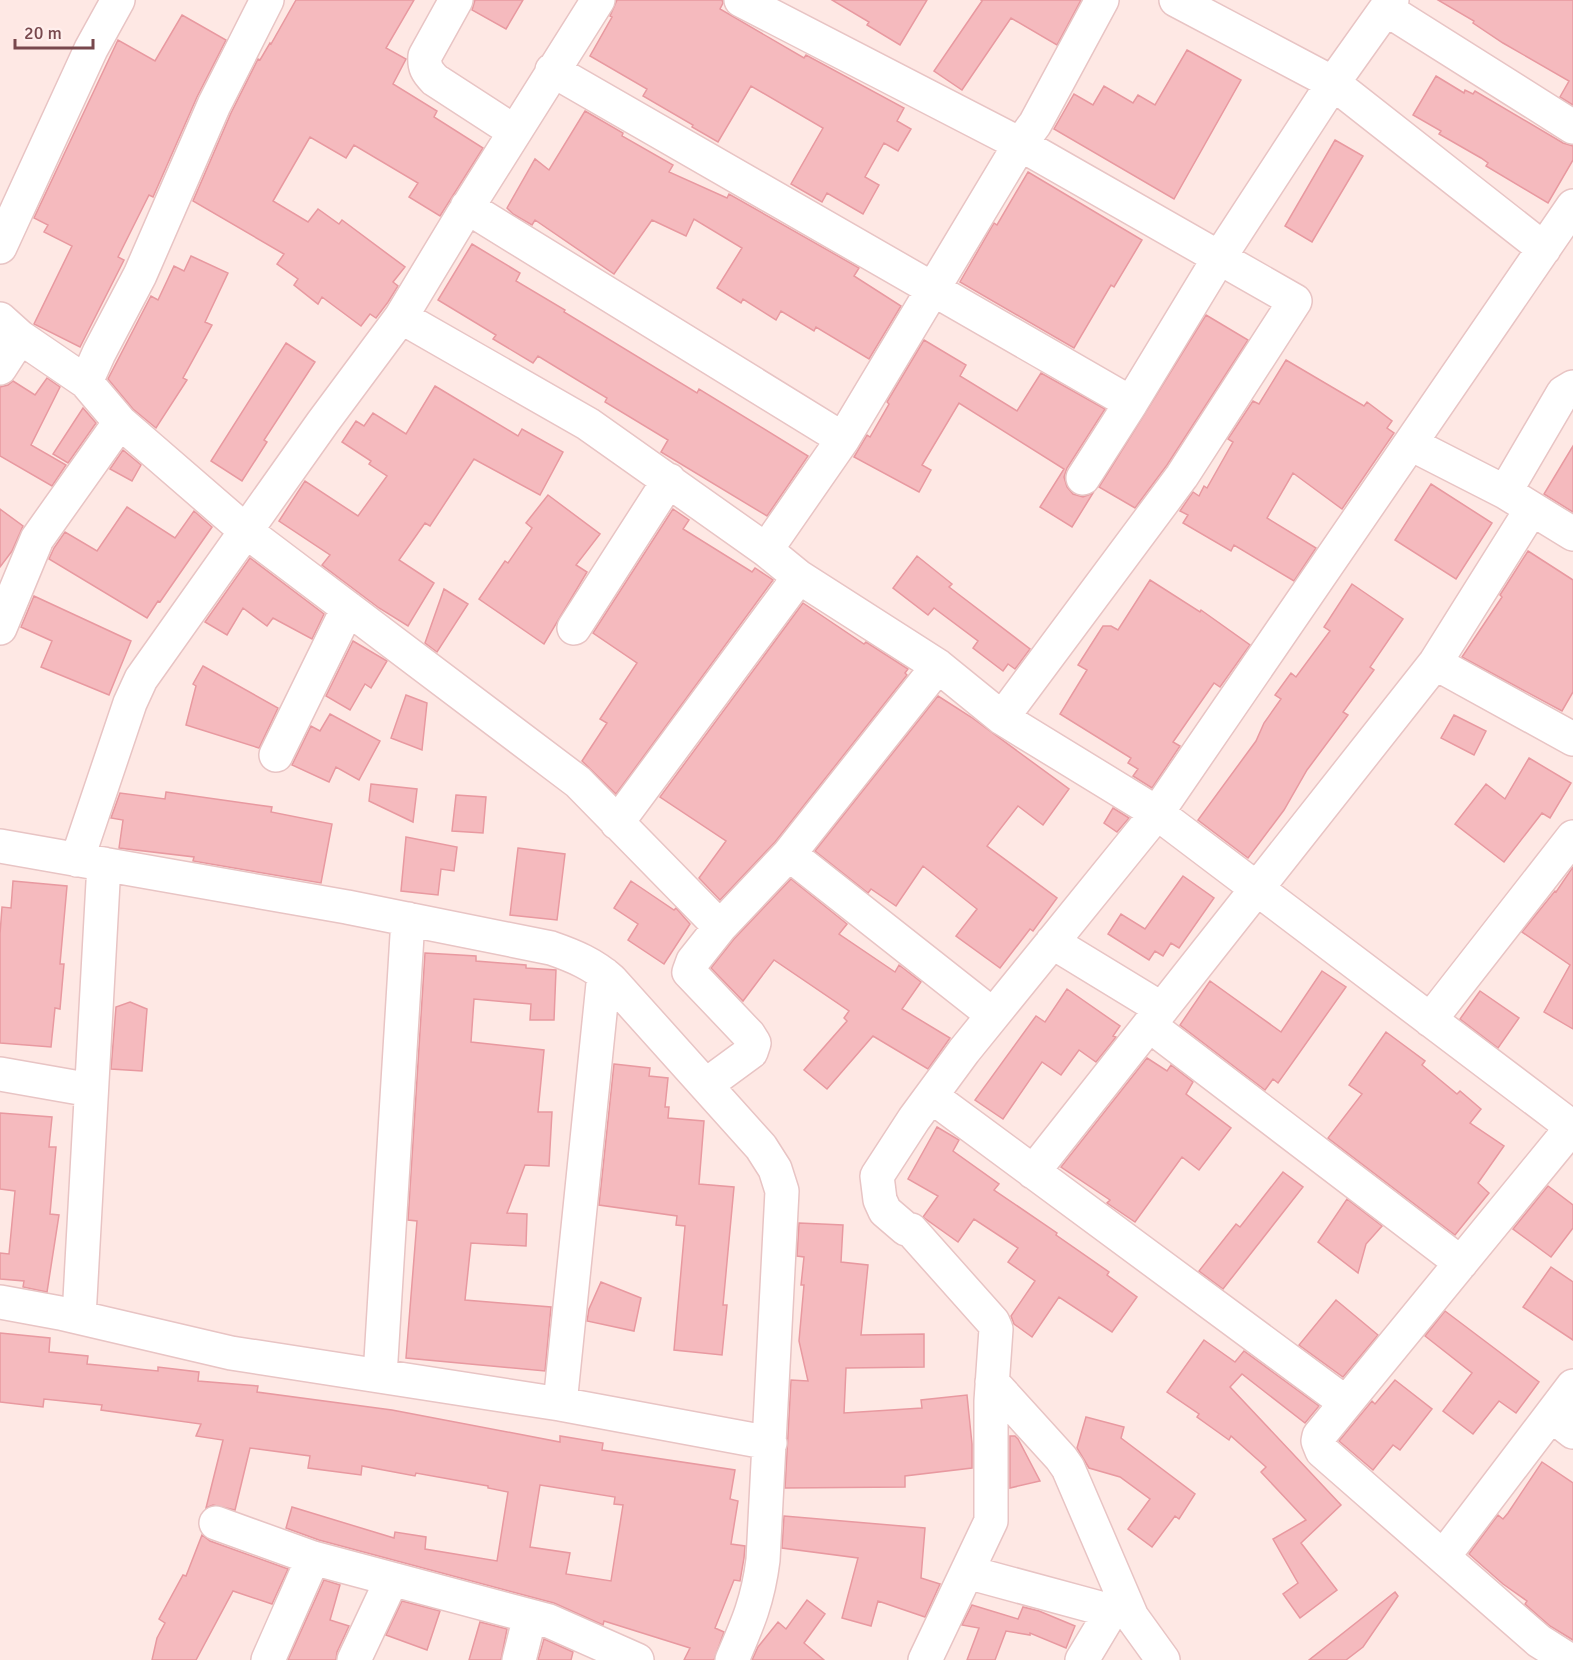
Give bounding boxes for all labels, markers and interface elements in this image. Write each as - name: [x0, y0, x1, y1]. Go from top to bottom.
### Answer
- scale bar: [15, 12, 93, 50]
- text: 20 m: [24, 22, 62, 44]

